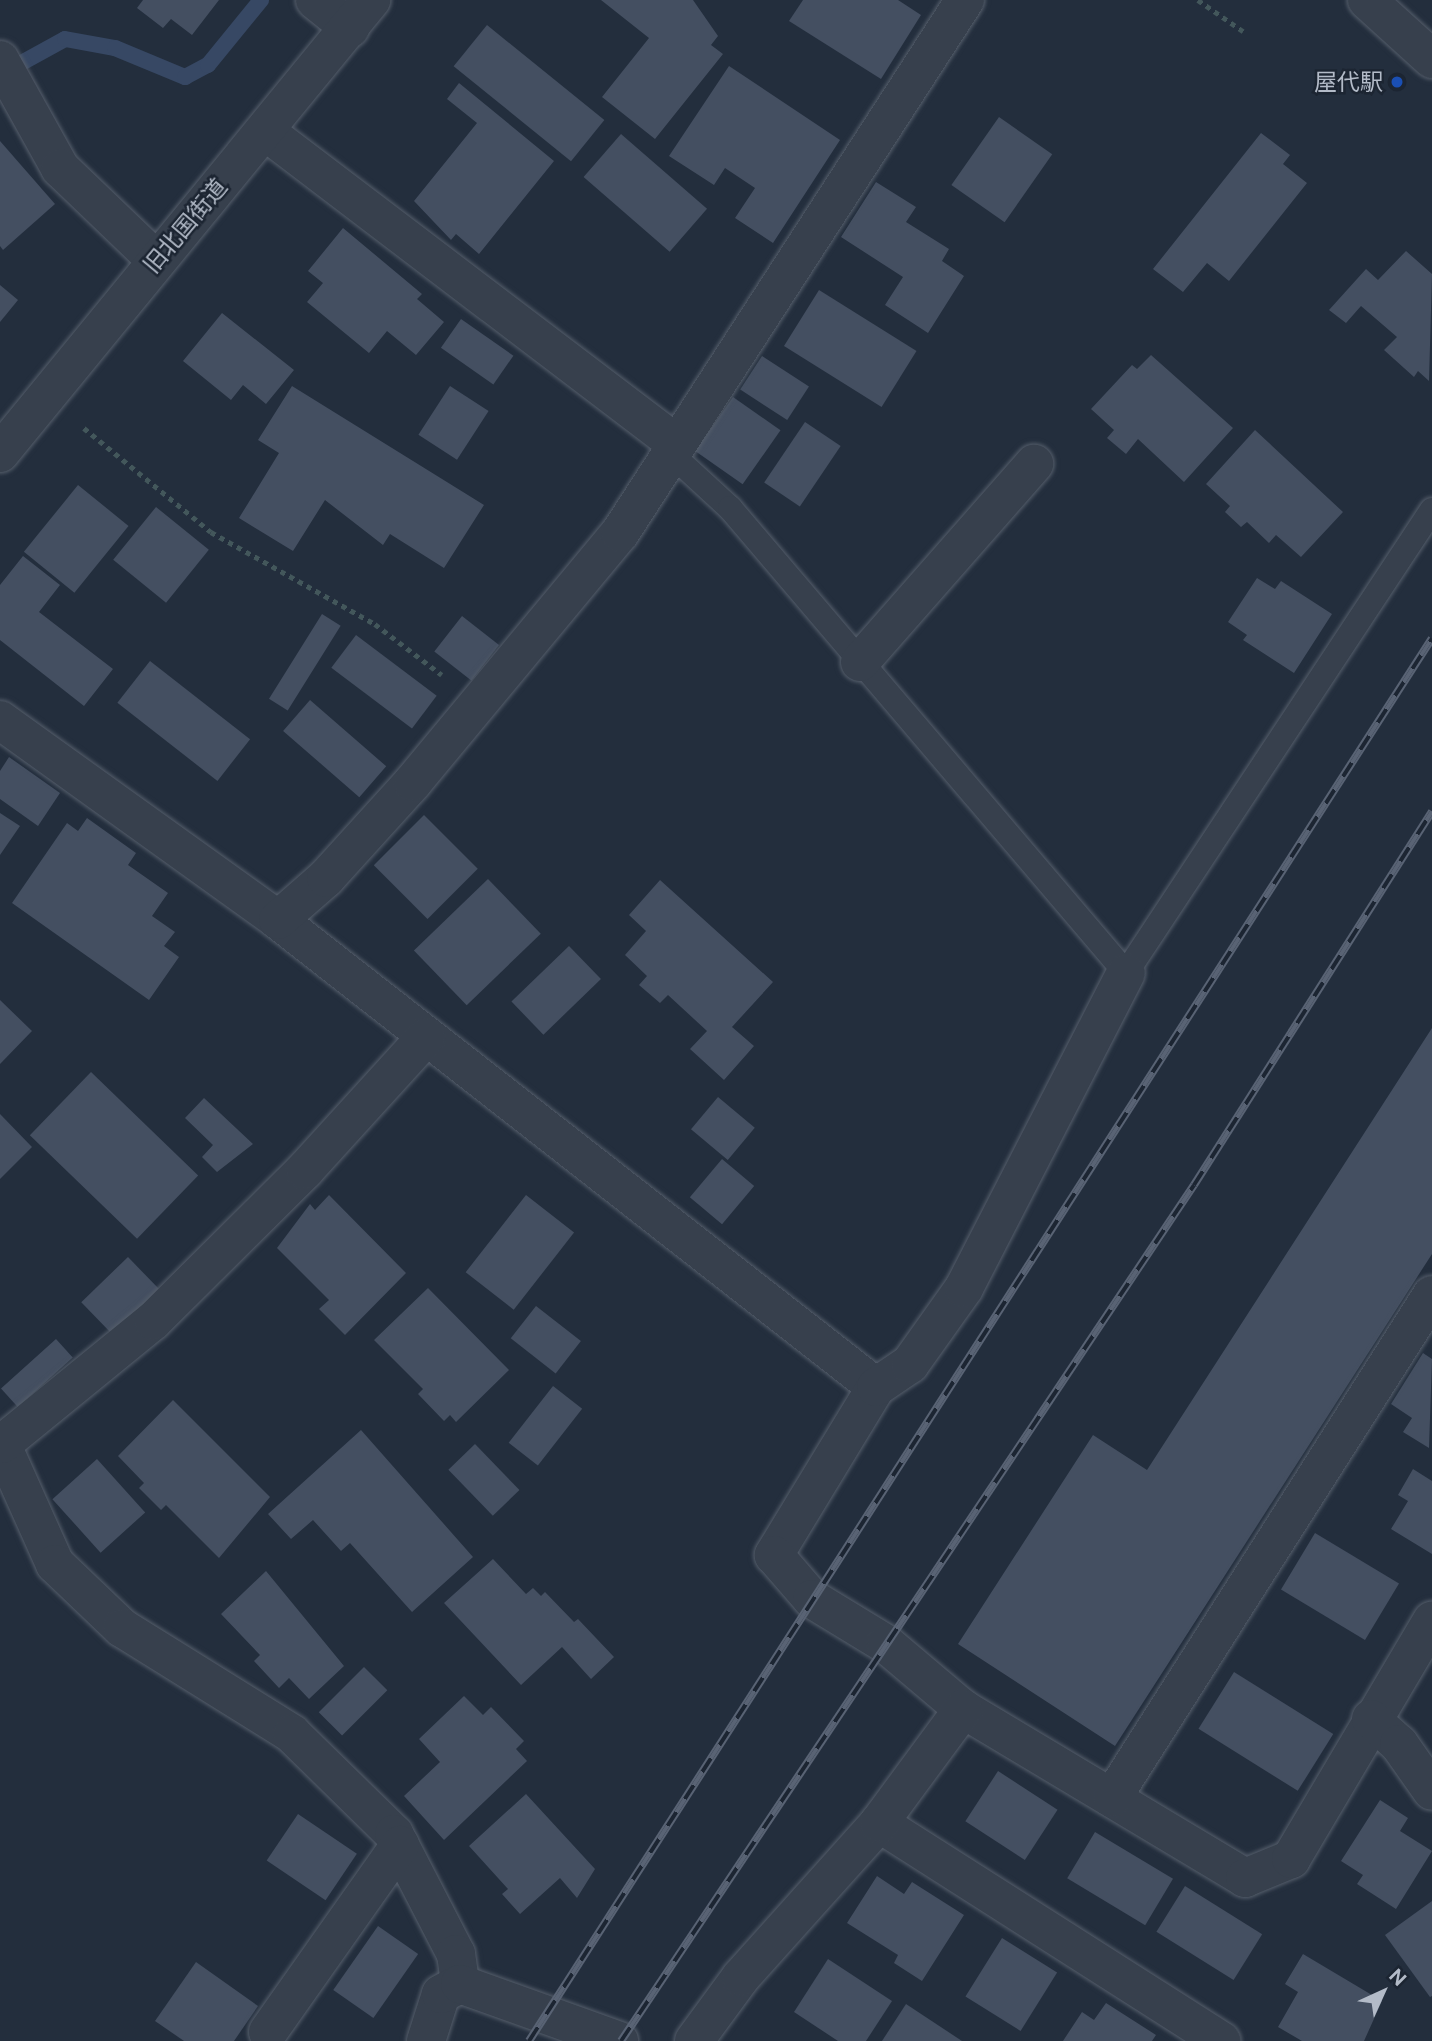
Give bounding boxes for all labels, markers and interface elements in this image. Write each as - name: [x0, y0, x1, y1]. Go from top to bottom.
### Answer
- place label: 屋代駅: [1314, 68, 1383, 96]
- marker: 屋代駅: [1389, 74, 1405, 90]
- street label: 旧北国街道: [137, 173, 233, 279]
- north arrow: [1348, 1957, 1418, 2027]
- text: N: [1385, 1964, 1411, 1990]

